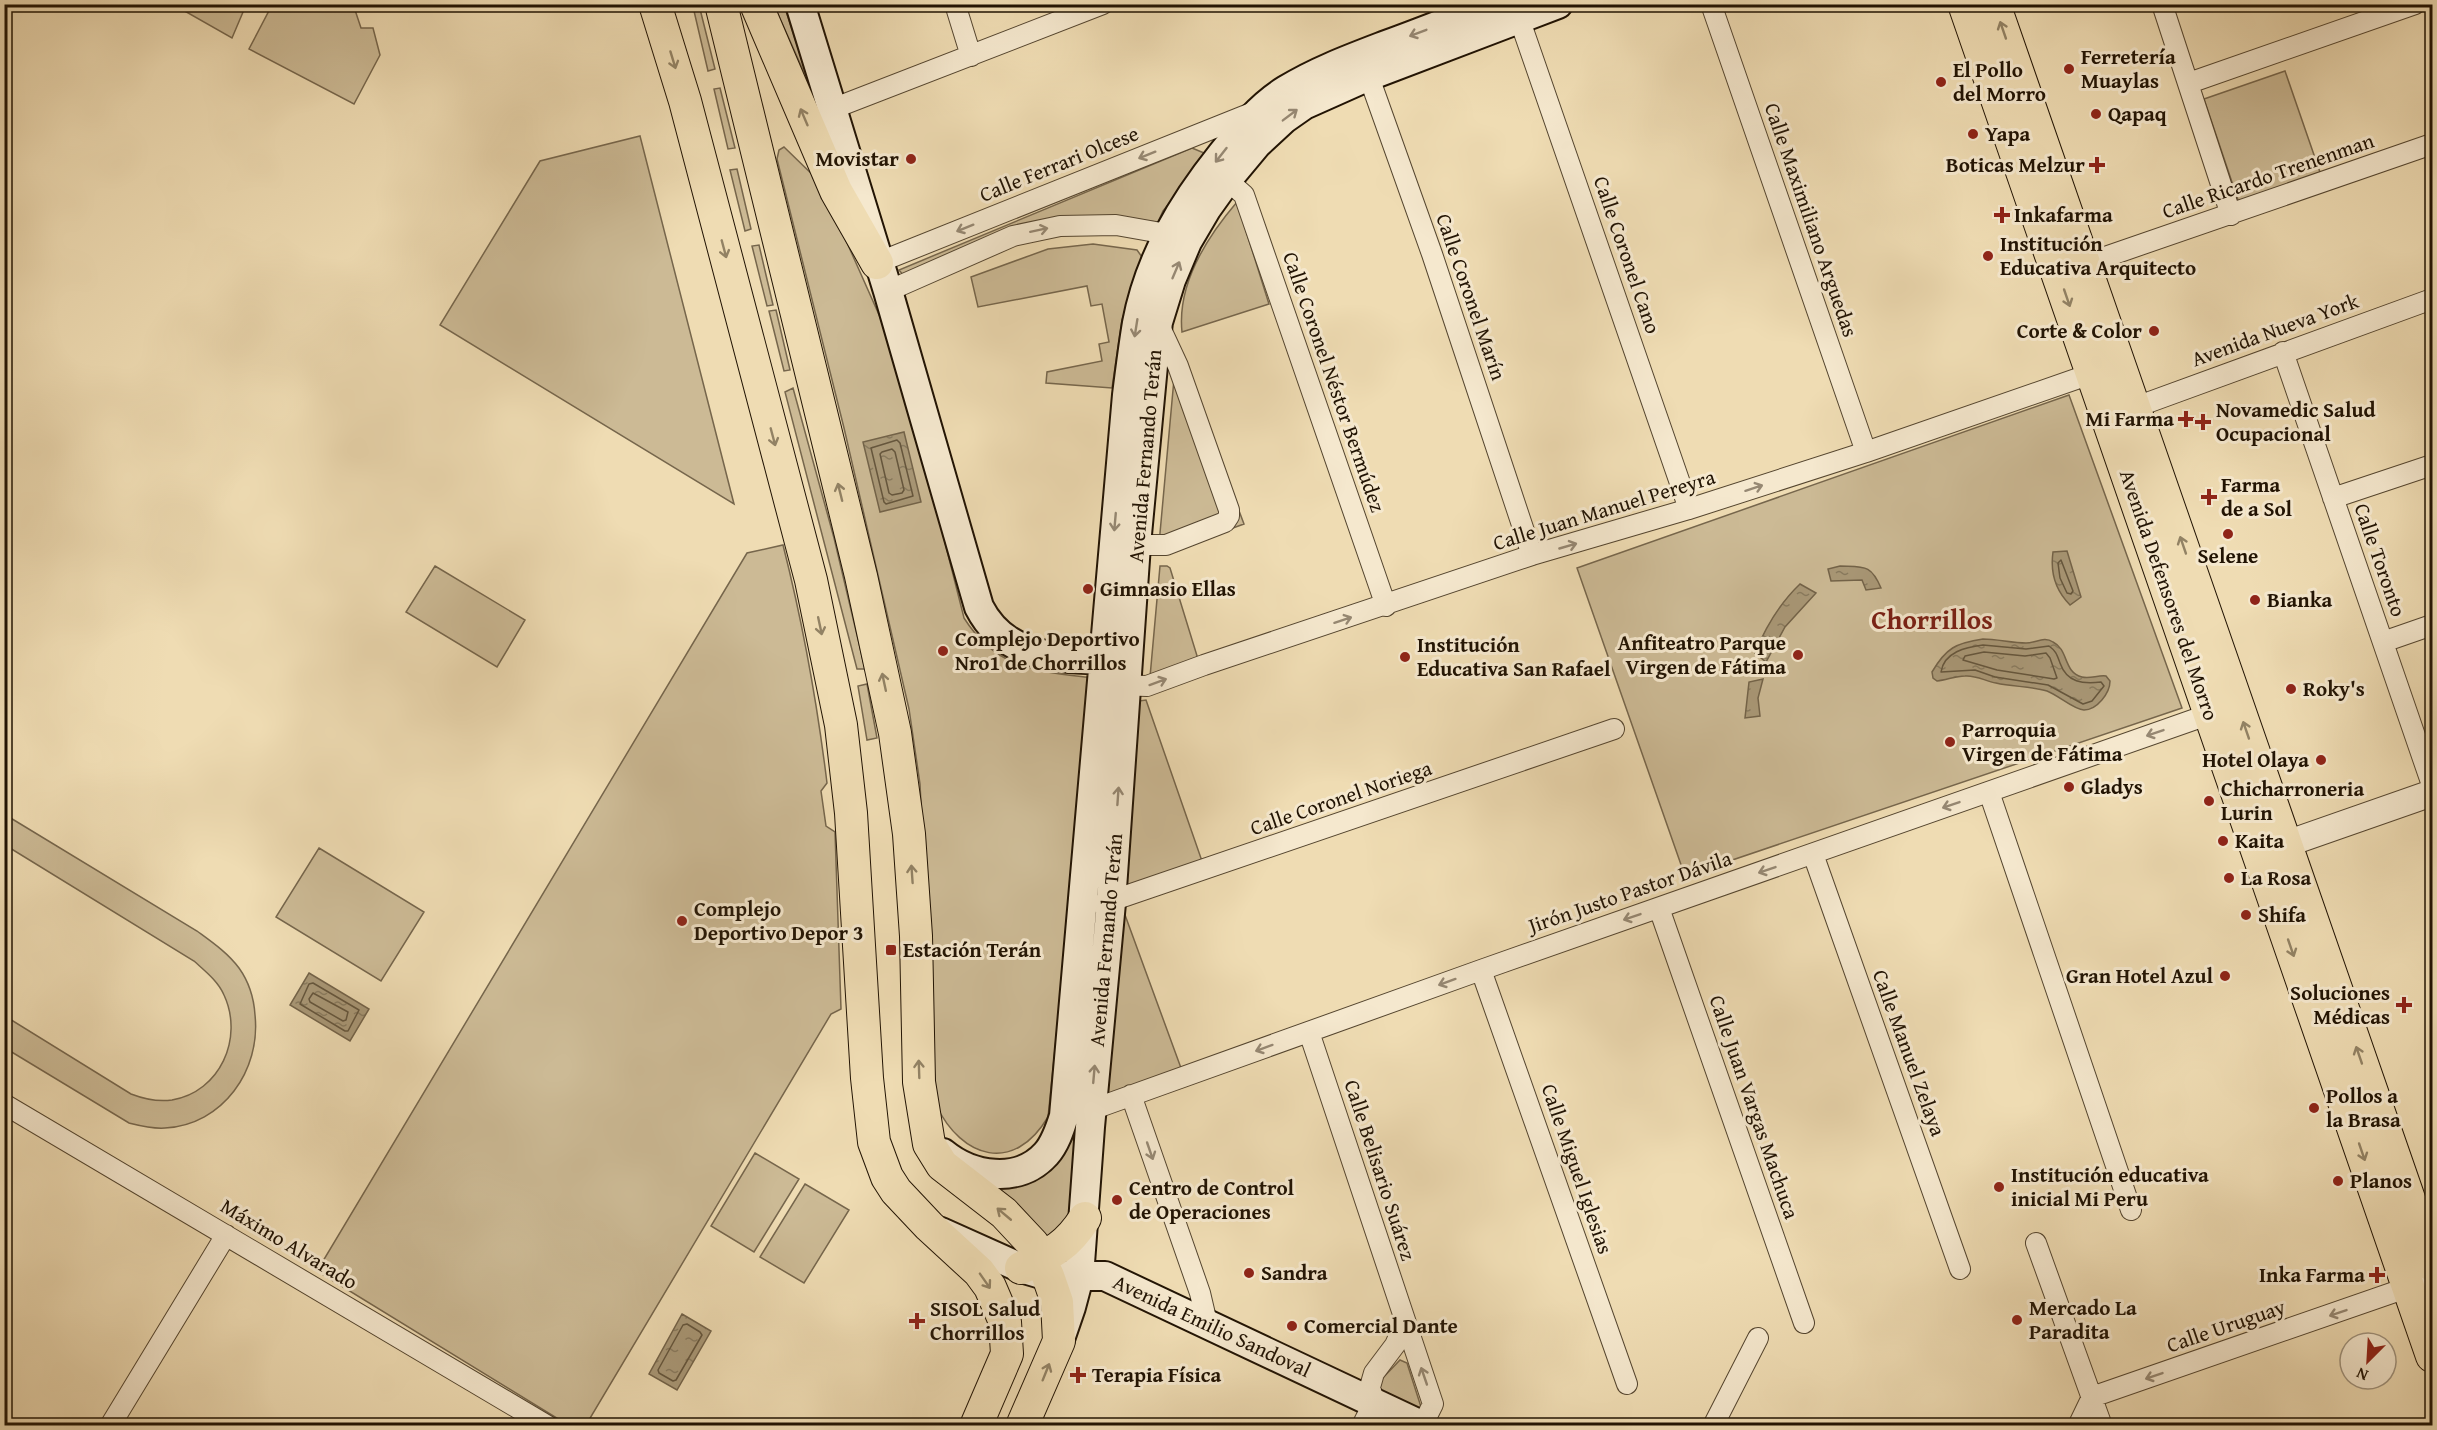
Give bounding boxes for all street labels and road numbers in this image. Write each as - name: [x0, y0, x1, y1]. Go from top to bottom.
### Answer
- street label: Calle Maximiliano Arguedas: [1757, 99, 1866, 341]
- street label: Calle Ferrari Olcese: [975, 117, 1143, 210]
- street label: Calle Ricardo Trenenman: [2158, 125, 2378, 226]
- street label: Calle Coronel Cano: [1586, 172, 1669, 338]
- street label: Calle Coronel Marín: [1428, 209, 1515, 385]
- street label: Calle Coronel Néstor Bermúdez: [1275, 248, 1394, 516]
- street label: Avenida Nueva York: [2187, 285, 2363, 374]
- street label: Avenida Fernando Terán: [1120, 348, 1169, 564]
- street label: Calle Juan Manuel Pereyra: [1489, 461, 1719, 558]
- street label: Avenida Defensores del Morro: [2112, 465, 2227, 724]
- street label: Calle Toronto: [2347, 499, 2414, 621]
- street label: Calle Coronel Noriega: [1246, 752, 1436, 843]
- street label: Avenida Fernando Terán: [1081, 832, 1130, 1048]
- street label: Jirón Justo Pastor Dávila: [1521, 842, 1736, 942]
- street label: Calle Manuel Zelaya: [1865, 965, 1954, 1140]
- street label: Calle Juan Vargas Machuca: [1702, 991, 1807, 1223]
- street label: Calle Belisario Suárez: [1337, 1076, 1424, 1264]
- street label: Calle Miguel Iglesias: [1534, 1080, 1621, 1258]
- street label: Máximo Alvarado: [215, 1190, 364, 1297]
- street label: Avenida Emilio Sandoval: [1108, 1266, 1316, 1385]
- street label: Calle Uruguay: [2162, 1291, 2290, 1360]

